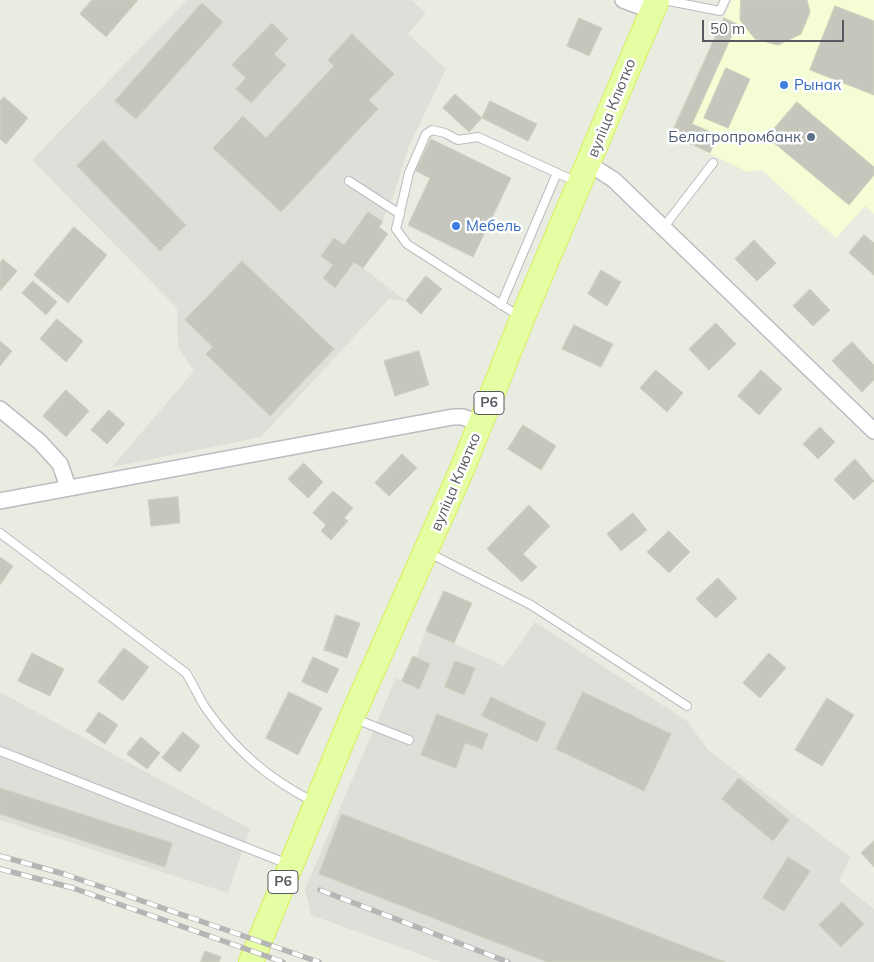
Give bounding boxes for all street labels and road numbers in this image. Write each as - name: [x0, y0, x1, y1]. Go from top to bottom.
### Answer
- street label: вуліца Клютко: [584, 56, 640, 160]
- road number: Р6: [474, 392, 504, 414]
- street label: вуліца Клютко: [427, 430, 485, 534]
- road number: Р6: [268, 870, 298, 894]

